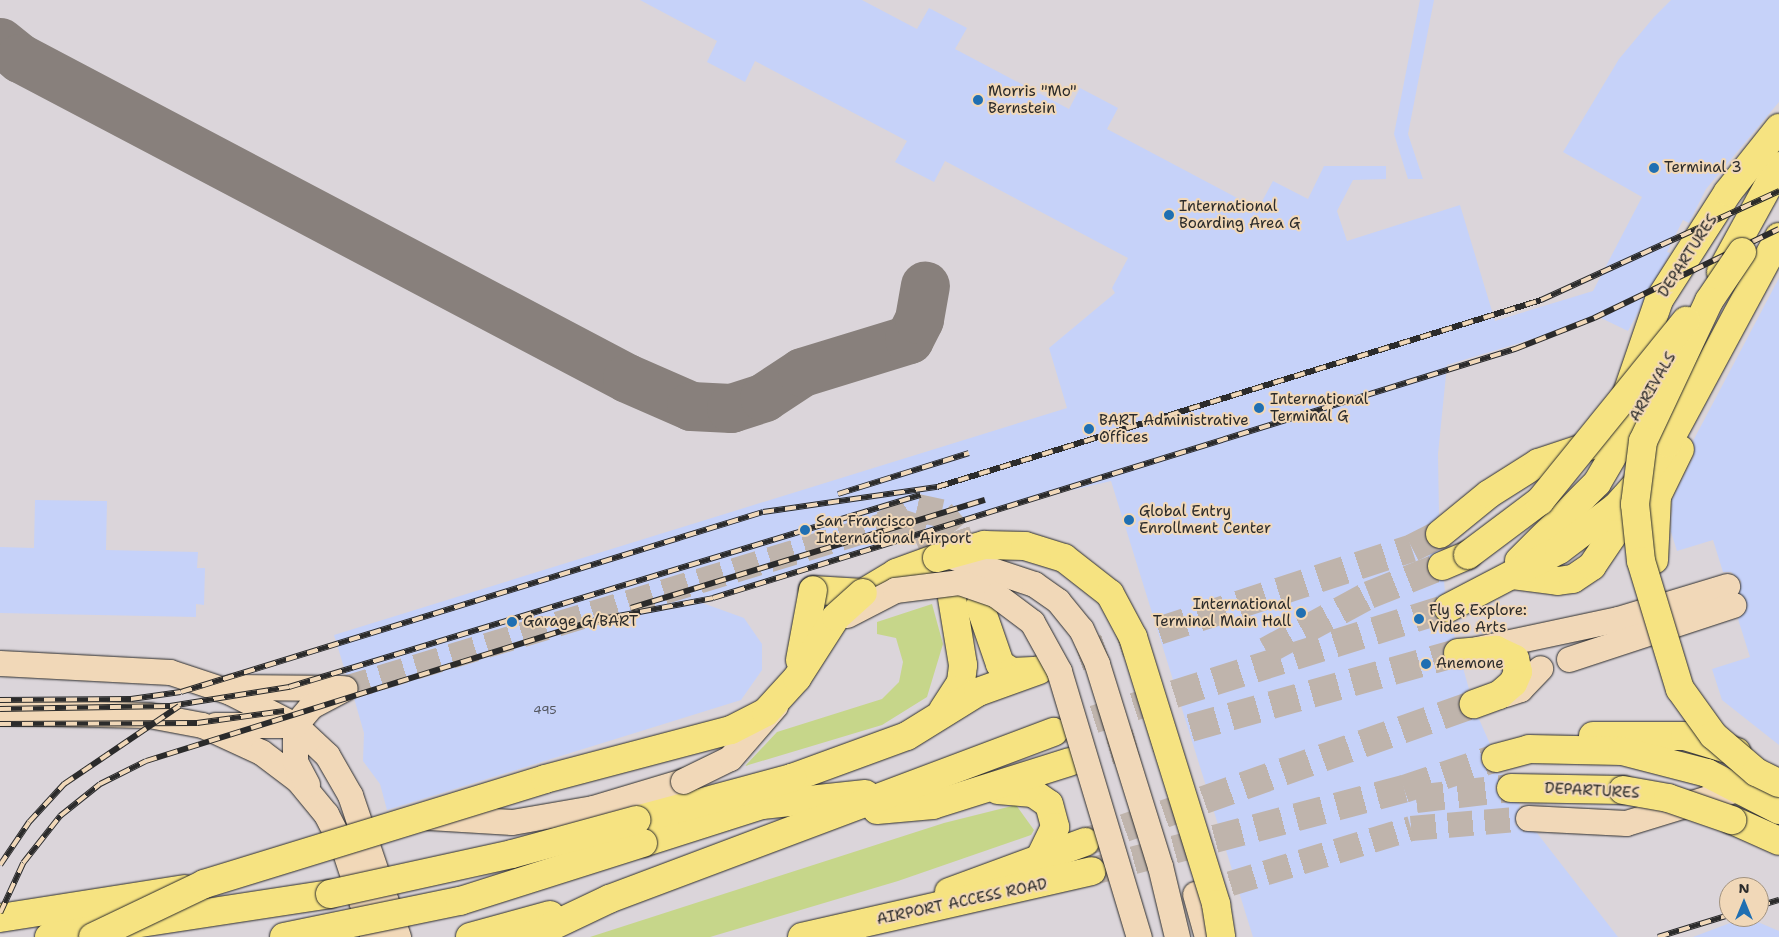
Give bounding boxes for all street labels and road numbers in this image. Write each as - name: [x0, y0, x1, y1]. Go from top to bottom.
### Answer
- street label: DEPARTURES: [1655, 211, 1721, 301]
- street label: ARRIVALS: [1626, 349, 1680, 425]
- street label: DEPARTURES: [1544, 780, 1640, 802]
- street label: AIRPORT ACCESS ROAD: [875, 875, 1049, 929]

